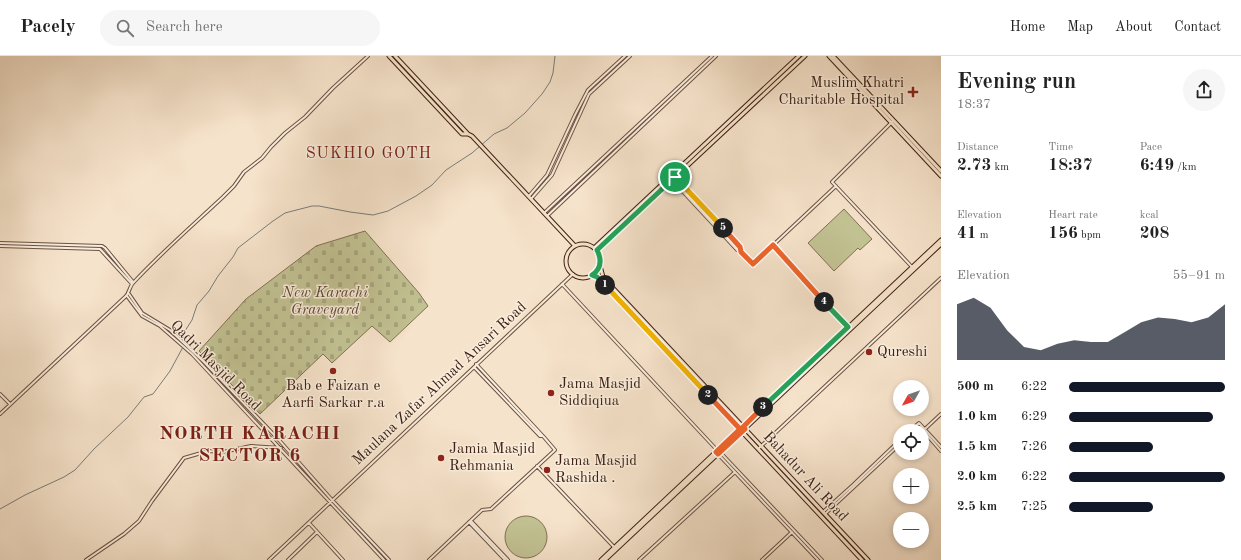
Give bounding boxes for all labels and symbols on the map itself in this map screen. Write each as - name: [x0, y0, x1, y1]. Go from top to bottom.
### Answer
- place label: Muslim Khatri Charitable Hospital: [778, 76, 904, 108]
- marker: Muslim Khatri Charitable Hospital: [907, 86, 919, 98]
- district label: SUKHIO GOTH: [306, 146, 432, 162]
- pin: [658, 160, 692, 194]
- pin: 5: [713, 218, 733, 238]
- pin: 1: [595, 275, 615, 295]
- park label: New Karachi Graveyard: [281, 286, 368, 318]
- pin: 4: [814, 292, 834, 312]
- street label: Maulana Zafar Ahmad Ansari Road: [350, 300, 530, 468]
- street label: Qadri Masjid Road: [167, 318, 263, 414]
- place label: Qureshi: [877, 345, 927, 360]
- marker: Qureshi: [864, 347, 874, 357]
- marker: Bab e Faizan e Aarfi Sarkar r.a: [328, 366, 338, 376]
- place label: Jama Masjid Siddiqiua: [559, 377, 641, 409]
- place label: Bab e Faizan e Aarfi Sarkar r.a: [281, 379, 385, 411]
- north arrow: [893, 380, 929, 416]
- pin: 2: [698, 385, 718, 405]
- marker: Jama Masjid Siddiqiua: [546, 388, 556, 398]
- pin: 3: [753, 397, 773, 417]
- district label: NORTH KARACHI SECTOR 6: [159, 425, 341, 466]
- street label: Bahadur Ali Road: [760, 429, 850, 525]
- place label: Jamia Masjid Rehmania: [449, 442, 535, 474]
- marker: Jamia Masjid Rehmania: [436, 453, 446, 463]
- place label: Jama Masjid Rashida .: [555, 454, 637, 486]
- marker: Jama Masjid Rashida .: [542, 465, 552, 475]

